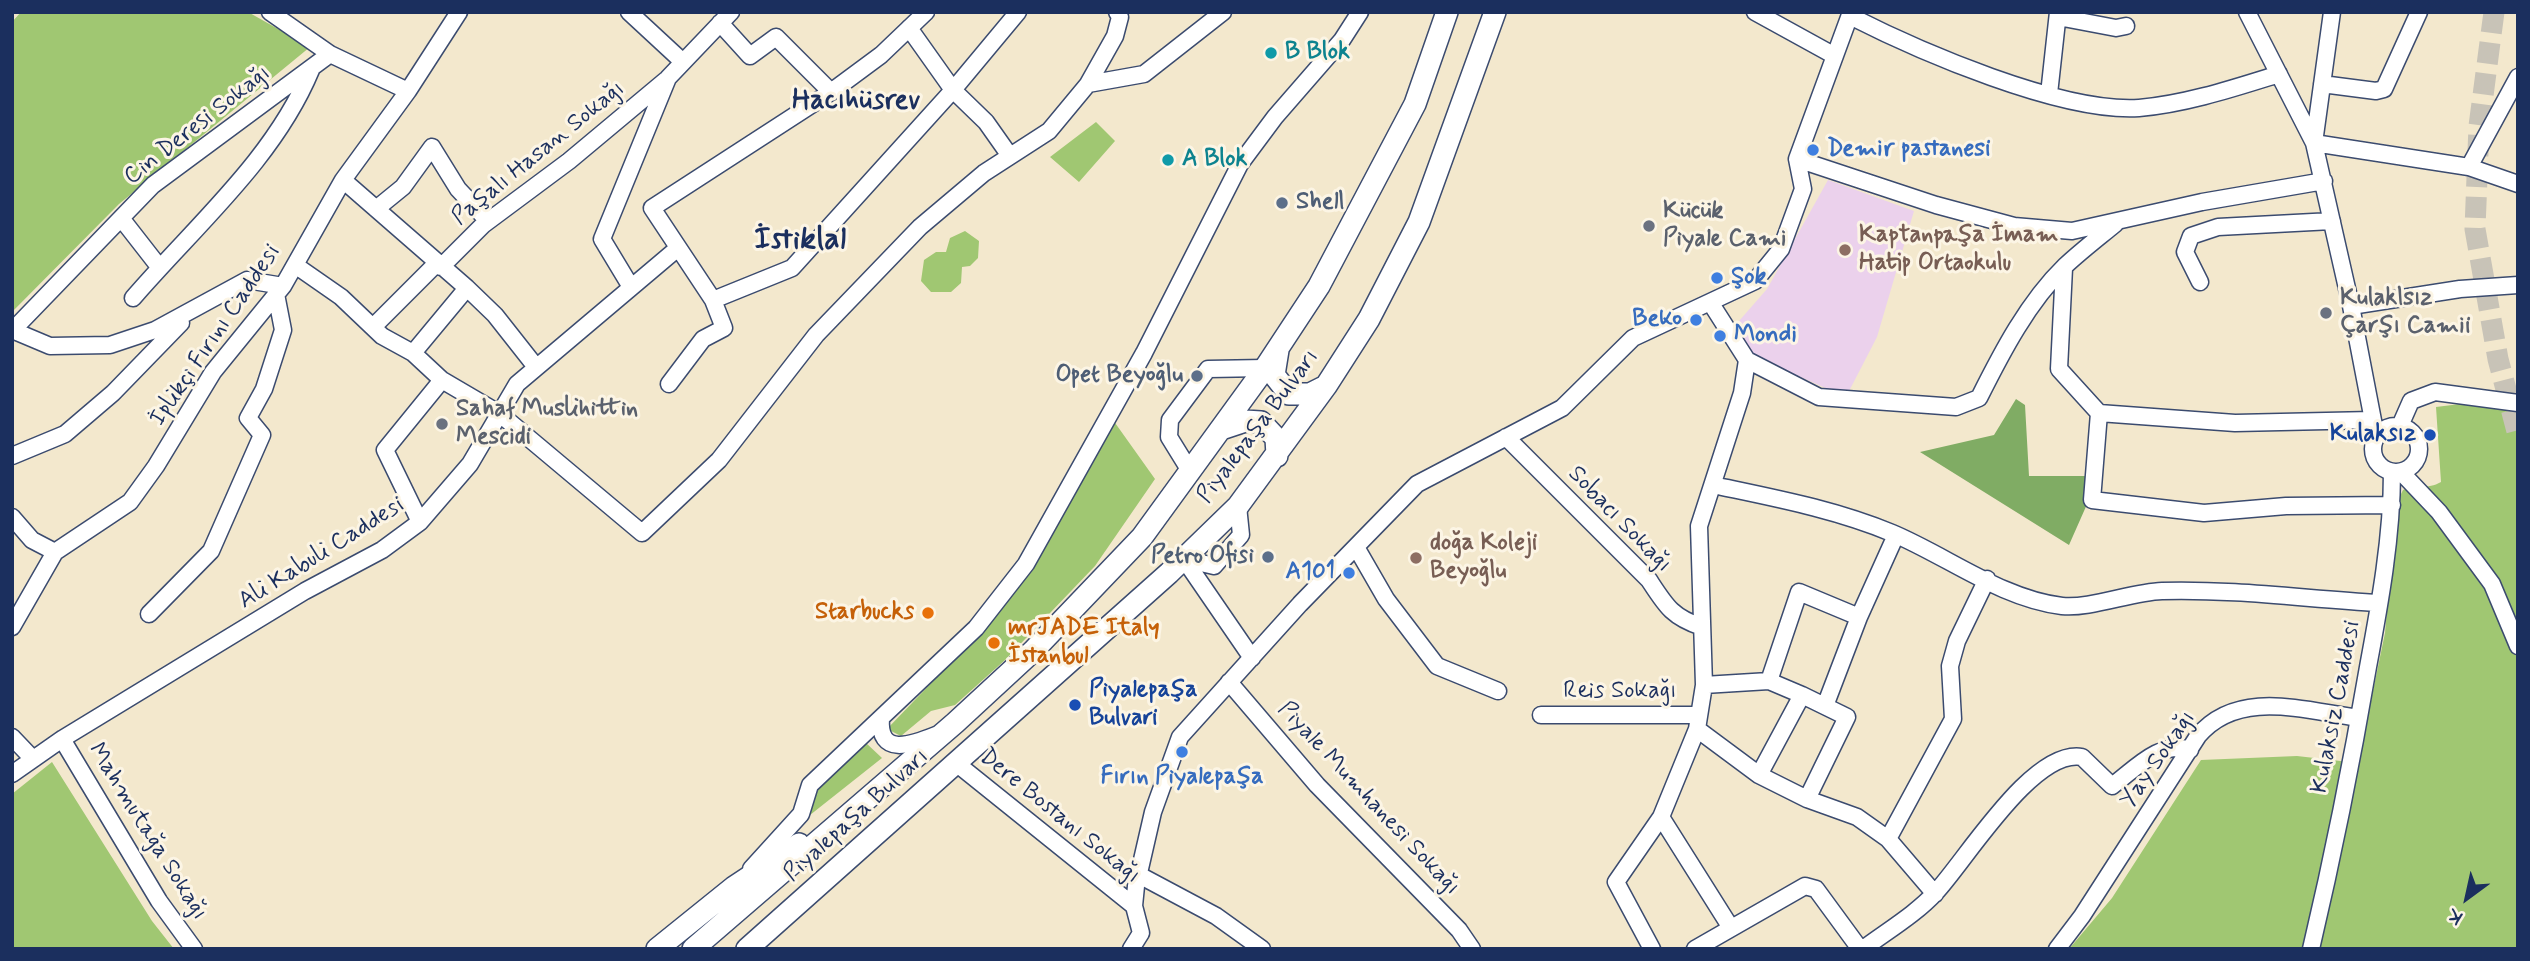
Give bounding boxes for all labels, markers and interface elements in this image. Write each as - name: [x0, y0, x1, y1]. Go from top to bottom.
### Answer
- place label: B Blok: [1285, 39, 1350, 67]
- marker: B Blok: [1263, 45, 1279, 61]
- street label: Cin Deresi Sokağı: [119, 60, 277, 192]
- street label: Paşalı Hasan Sokağı: [447, 75, 631, 233]
- district label: Hacıhüsrev: [792, 85, 920, 119]
- place label: Demir pastanesi: [1827, 136, 1990, 164]
- marker: Demir pastanesi: [1805, 142, 1821, 158]
- place label: A Blok: [1182, 146, 1247, 174]
- marker: A Blok: [1160, 152, 1176, 168]
- place label: Shell: [1296, 189, 1344, 217]
- marker: Shell: [1274, 195, 1290, 211]
- place label: Kücük Piyale Cami: [1663, 198, 1786, 254]
- marker: Kücük Piyale Cami: [1641, 218, 1657, 234]
- district label: İstiklal: [754, 222, 846, 260]
- place label: Kaptanpaşa İmam Hatip Ortaokulu: [1859, 222, 2058, 278]
- street label: İplikçi Fırını Caddesi: [145, 240, 287, 432]
- marker: Kaptanpaşa İmam Hatip Ortaokulu: [1837, 242, 1853, 258]
- place label: Şok: [1731, 264, 1767, 292]
- marker: Şok: [1709, 270, 1725, 286]
- place label: Kulaklsız Çarşı Camii: [2340, 285, 2471, 341]
- marker: Kulaklsız Çarşı Camii: [2318, 305, 2334, 321]
- place label: Beko: [1632, 306, 1682, 334]
- marker: Beko: [1688, 312, 1704, 328]
- place label: Mondi: [1734, 322, 1797, 350]
- marker: Mondi: [1712, 328, 1728, 344]
- street label: Piyalepaşa Bulvarı: [1192, 344, 1326, 510]
- place label: Opet Beyoğlu: [1056, 362, 1183, 390]
- marker: Opet Beyoğlu: [1189, 368, 1205, 384]
- place label: Sahaf Muslihittin Mescidi: [456, 396, 638, 452]
- marker: Sahaf Muslihittin Mescidi: [434, 416, 450, 432]
- place label: Kulaksız: [2330, 421, 2416, 449]
- marker: Kulaksız: [2422, 427, 2438, 443]
- street label: Sobacı Sokağı: [1561, 461, 1677, 579]
- street label: Ali Kabuli Caddesi: [234, 491, 410, 617]
- place label: doğa Koleji Beyoğlu: [1430, 530, 1537, 586]
- place label: Petro Ofisi: [1151, 543, 1254, 571]
- marker: Petro Ofisi: [1260, 549, 1276, 565]
- marker: doğa Koleji Beyoğlu: [1408, 550, 1424, 566]
- place label: A101: [1286, 559, 1335, 587]
- marker: A101: [1341, 565, 1357, 581]
- place label: Starbucks: [815, 599, 914, 627]
- marker: Starbucks: [920, 605, 936, 621]
- place label: mrJADE Italy İstanbul: [1008, 615, 1160, 671]
- street label: Kulaksiz Caddesi: [2306, 618, 2368, 796]
- marker: mrJADE Italy İstanbul: [986, 635, 1002, 651]
- place label: Piyalepaşa Bulvari: [1089, 677, 1198, 733]
- street label: Reis Sokağı: [1563, 678, 1677, 706]
- street label: Piyale Mumhanesi Sokağı: [1271, 696, 1465, 902]
- marker: Piyalepaşa Bulvari: [1067, 697, 1083, 713]
- street label: Yay Sokağı: [2115, 706, 2203, 814]
- street label: Mahmutağa Sokağı: [81, 738, 213, 926]
- street label: Piyalepaşa Bulvarı: [778, 743, 936, 889]
- street label: Dere Bostanı Sokağı: [973, 743, 1145, 891]
- marker: Fırın Piyalepaşa: [1174, 744, 1190, 760]
- place label: Fırın Piyalepaşa: [1100, 764, 1264, 792]
- north arrow: [2432, 863, 2502, 933]
- text: K: [2443, 902, 2468, 930]

